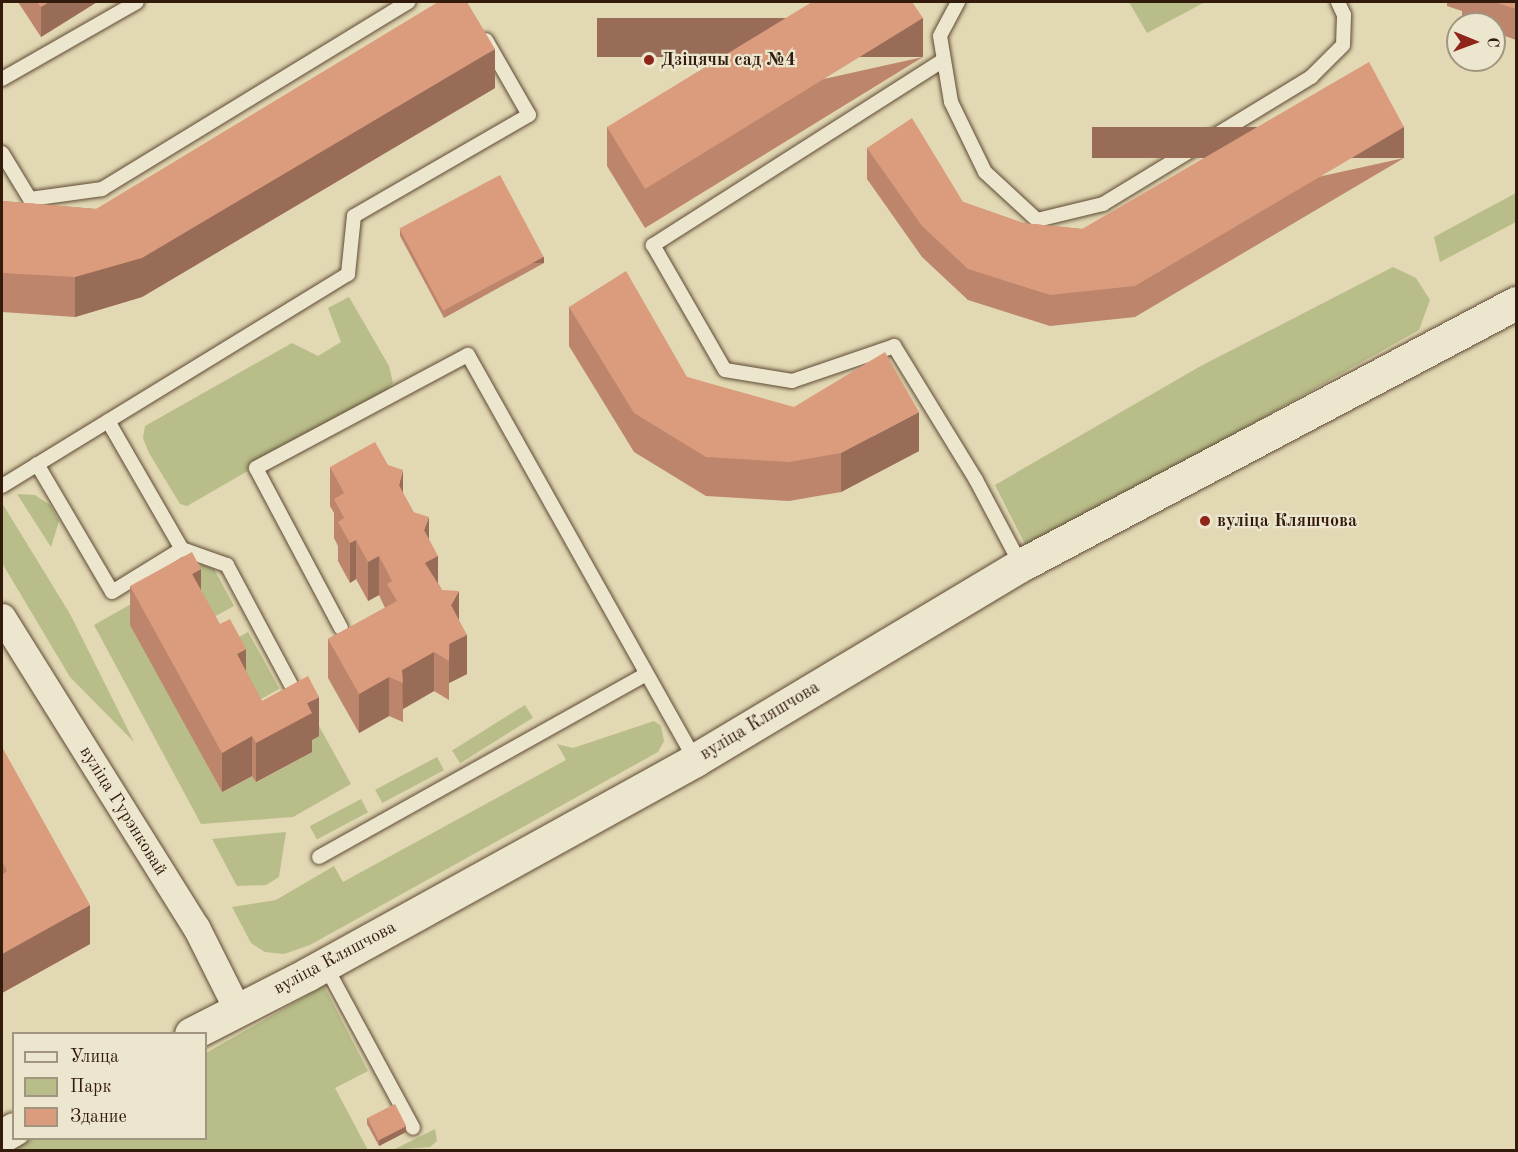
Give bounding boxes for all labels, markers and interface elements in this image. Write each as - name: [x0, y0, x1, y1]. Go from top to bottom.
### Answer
- north arrow: [1446, 12, 1506, 72]
- text: С: [1484, 37, 1500, 48]
- place label: Дзіцячы сад №4: [661, 49, 796, 71]
- marker: Дзіцячы сад №4: [642, 53, 656, 67]
- place label: вуліца Кляшчова: [1217, 510, 1357, 532]
- marker: вуліца Кляшчова: [1198, 514, 1212, 528]
- street label: вуліца Кляшчова: [696, 677, 824, 765]
- street label: вуліца Гурэнковай: [74, 742, 172, 880]
- street label: вуліца Кляшчова: [270, 917, 400, 999]
- legend: [12, 1032, 207, 1140]
- text: Улица: [70, 1048, 119, 1066]
- text: Парк: [70, 1078, 111, 1096]
- text: Здание: [70, 1108, 127, 1126]

